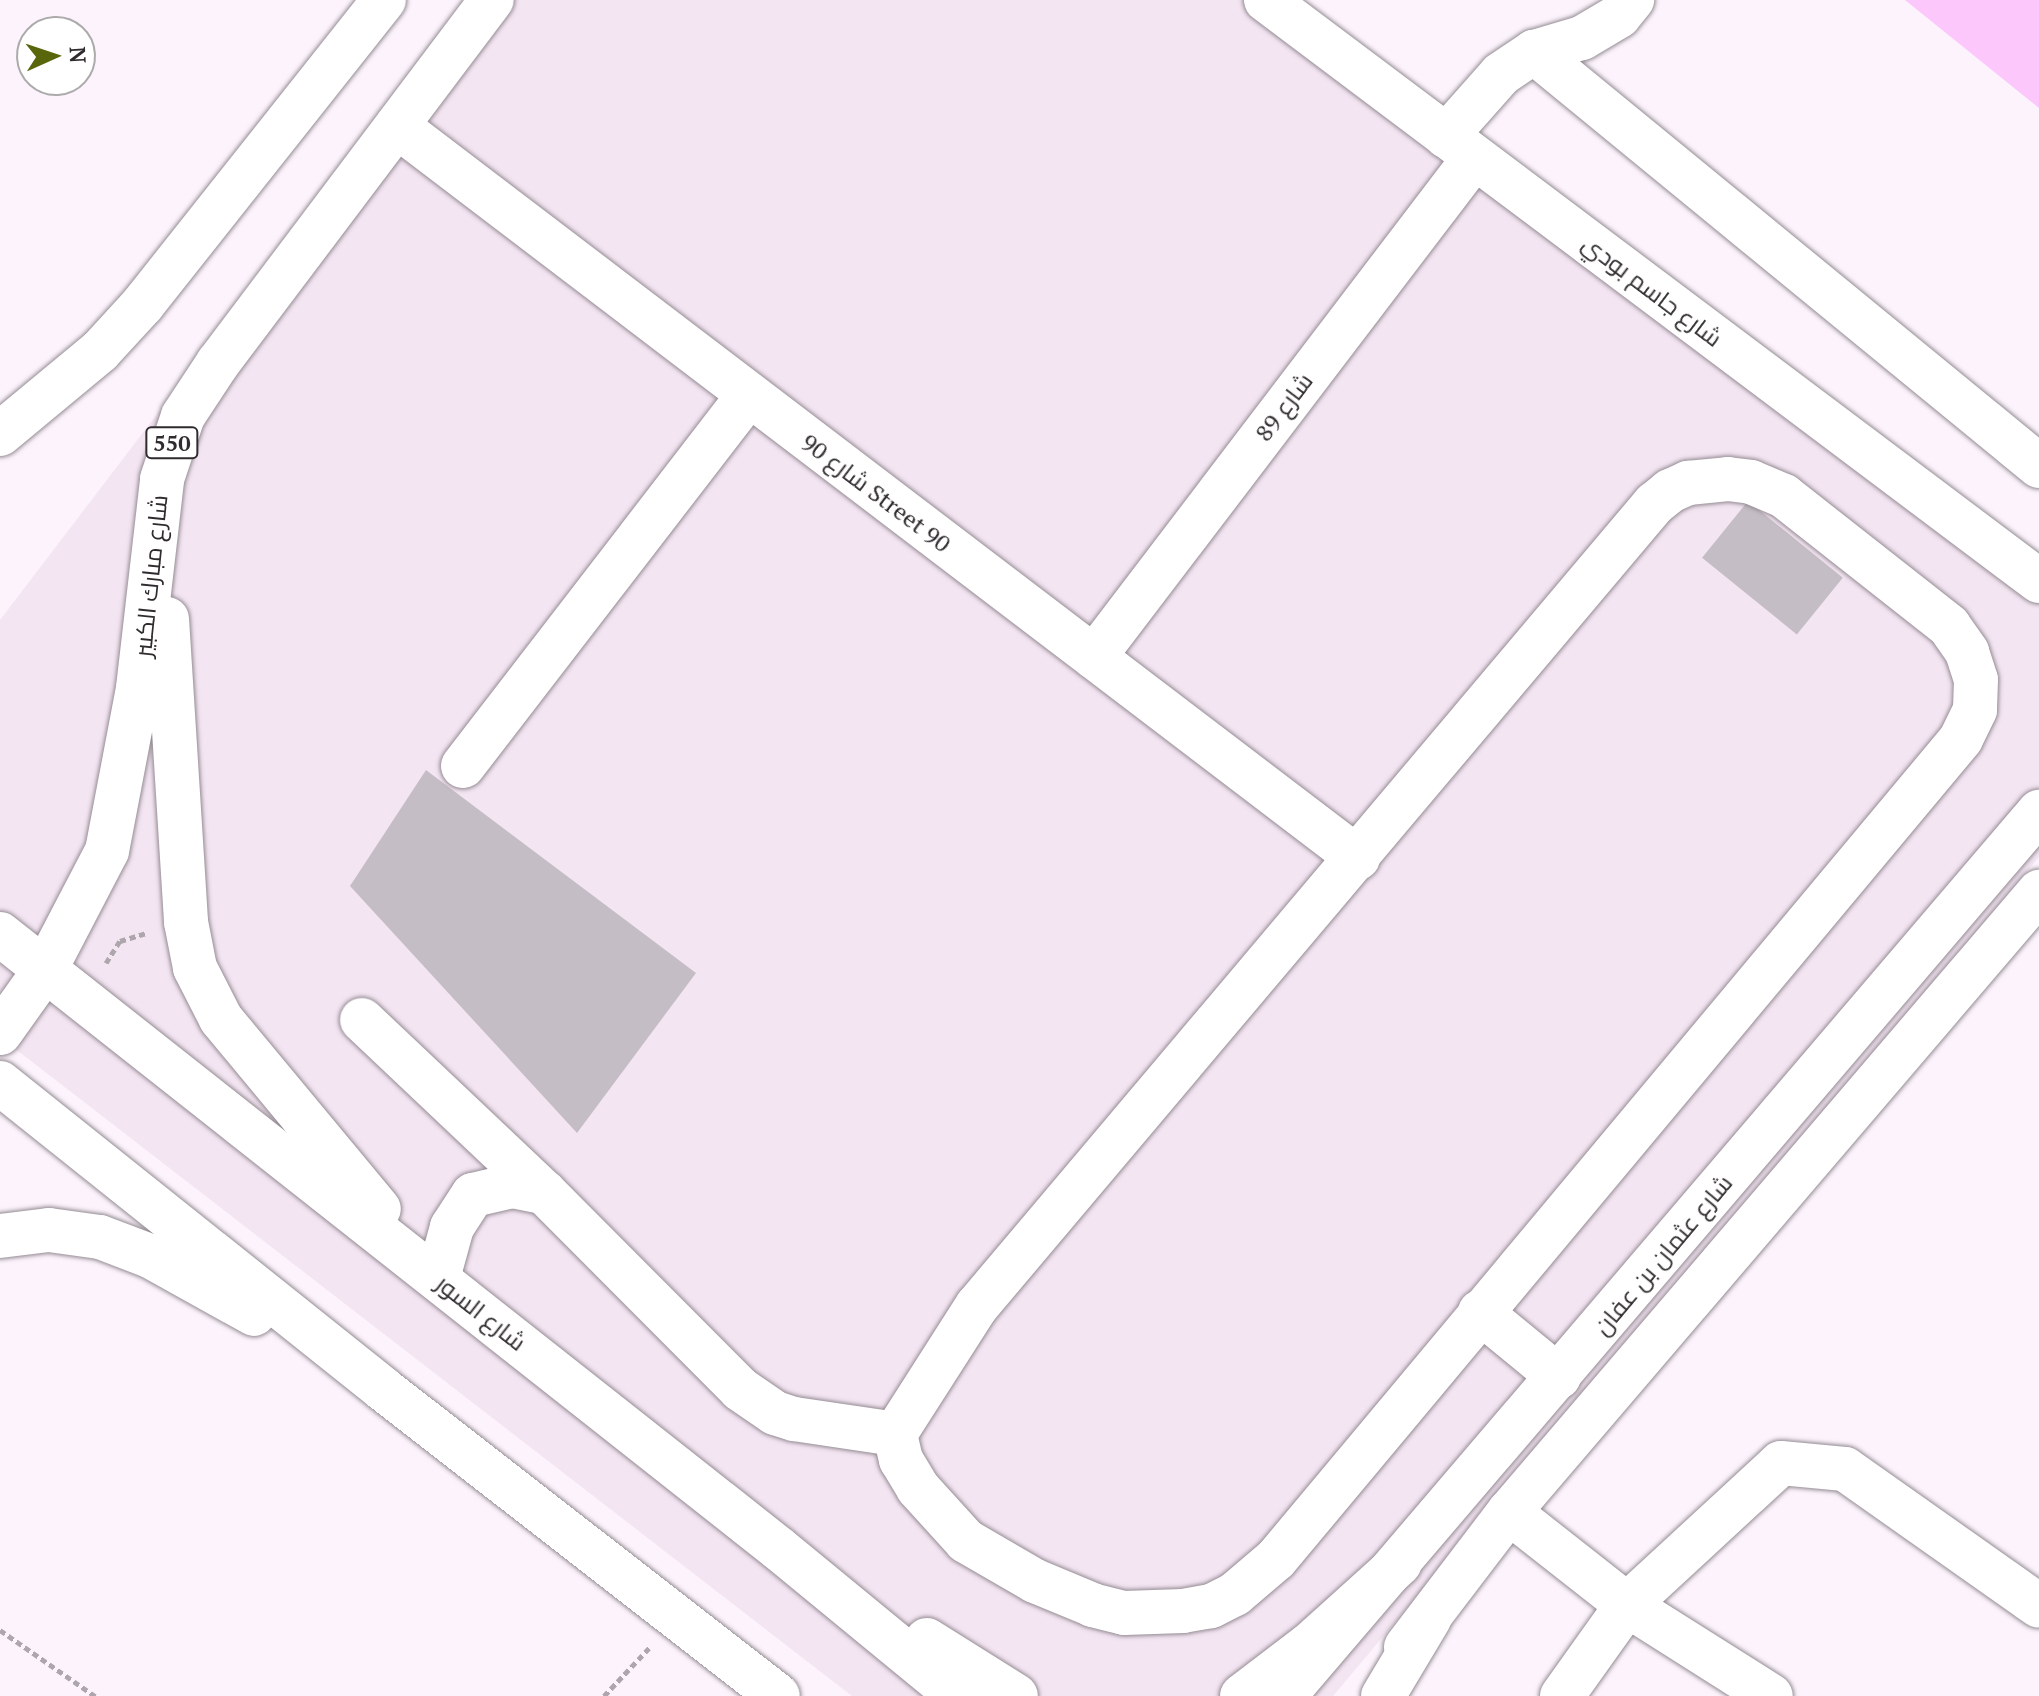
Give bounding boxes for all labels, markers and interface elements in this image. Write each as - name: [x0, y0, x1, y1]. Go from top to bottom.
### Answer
- north arrow: [16, 16, 96, 96]
- text: N: [64, 46, 93, 64]
- street label: شارع جاسم بودي: [1576, 229, 1728, 353]
- street label: شارع 89: [1249, 367, 1319, 447]
- road number: 550: [144, 425, 200, 461]
- street label: شارع 90 Street 90: [796, 428, 956, 558]
- street label: شارع مبارك الكبير: [128, 493, 174, 659]
- street label: شارع عثمان بن عفان: [1588, 1169, 1738, 1341]
- street label: شارع السور: [430, 1269, 532, 1357]

